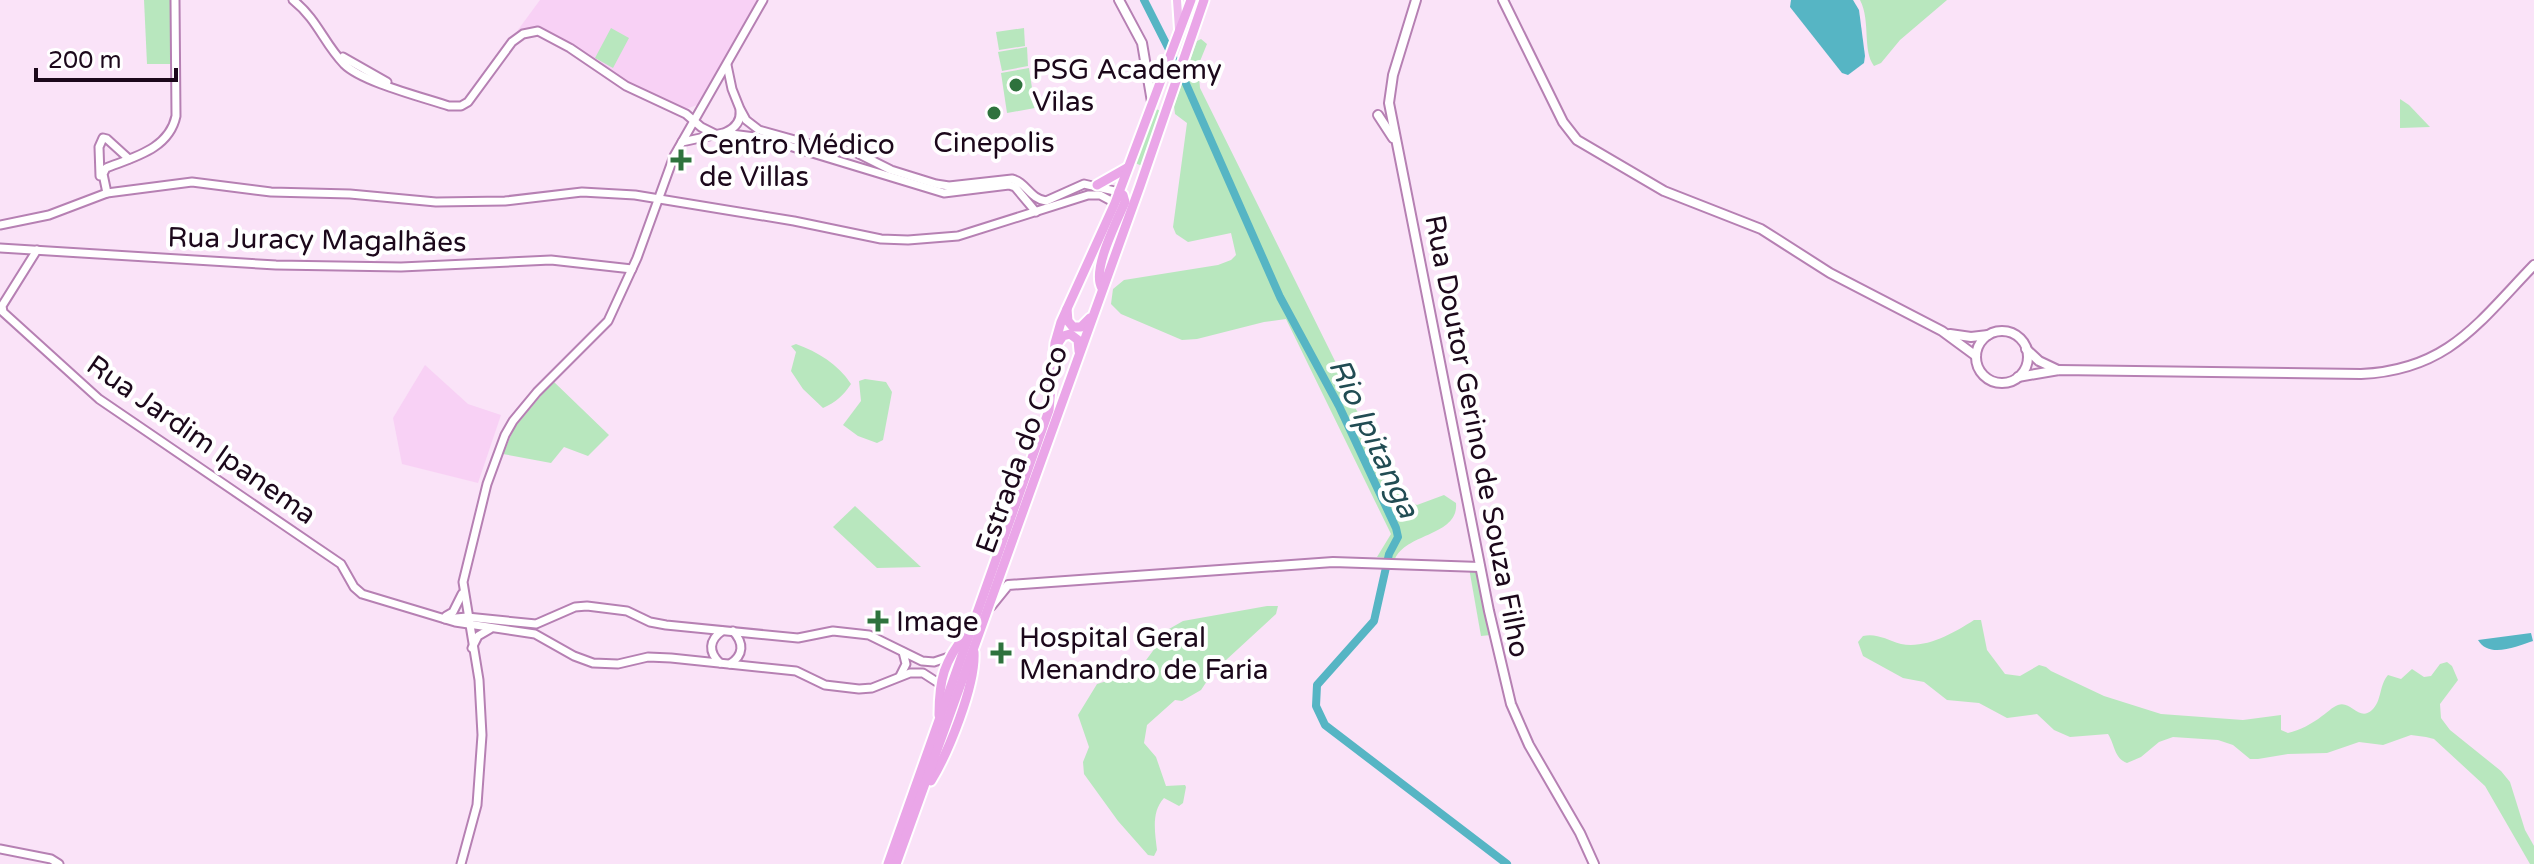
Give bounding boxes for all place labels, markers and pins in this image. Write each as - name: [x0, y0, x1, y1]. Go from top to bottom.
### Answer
- place label: PSG Academy Vilas: [1032, 53, 1222, 119]
- marker: PSG Academy Vilas: [1007, 76, 1025, 94]
- marker: Cinepolis: [985, 104, 1003, 122]
- place label: Cinepolis: [933, 126, 1055, 160]
- place label: Centro Médico de Villas: [699, 128, 895, 194]
- marker: Centro Médico de Villas: [670, 149, 692, 171]
- place label: Image: [896, 605, 979, 639]
- marker: Image: [867, 610, 889, 632]
- place label: Hospital Geral Menandro de Faria: [1019, 621, 1268, 687]
- marker: Hospital Geral Menandro de Faria: [990, 642, 1012, 664]

